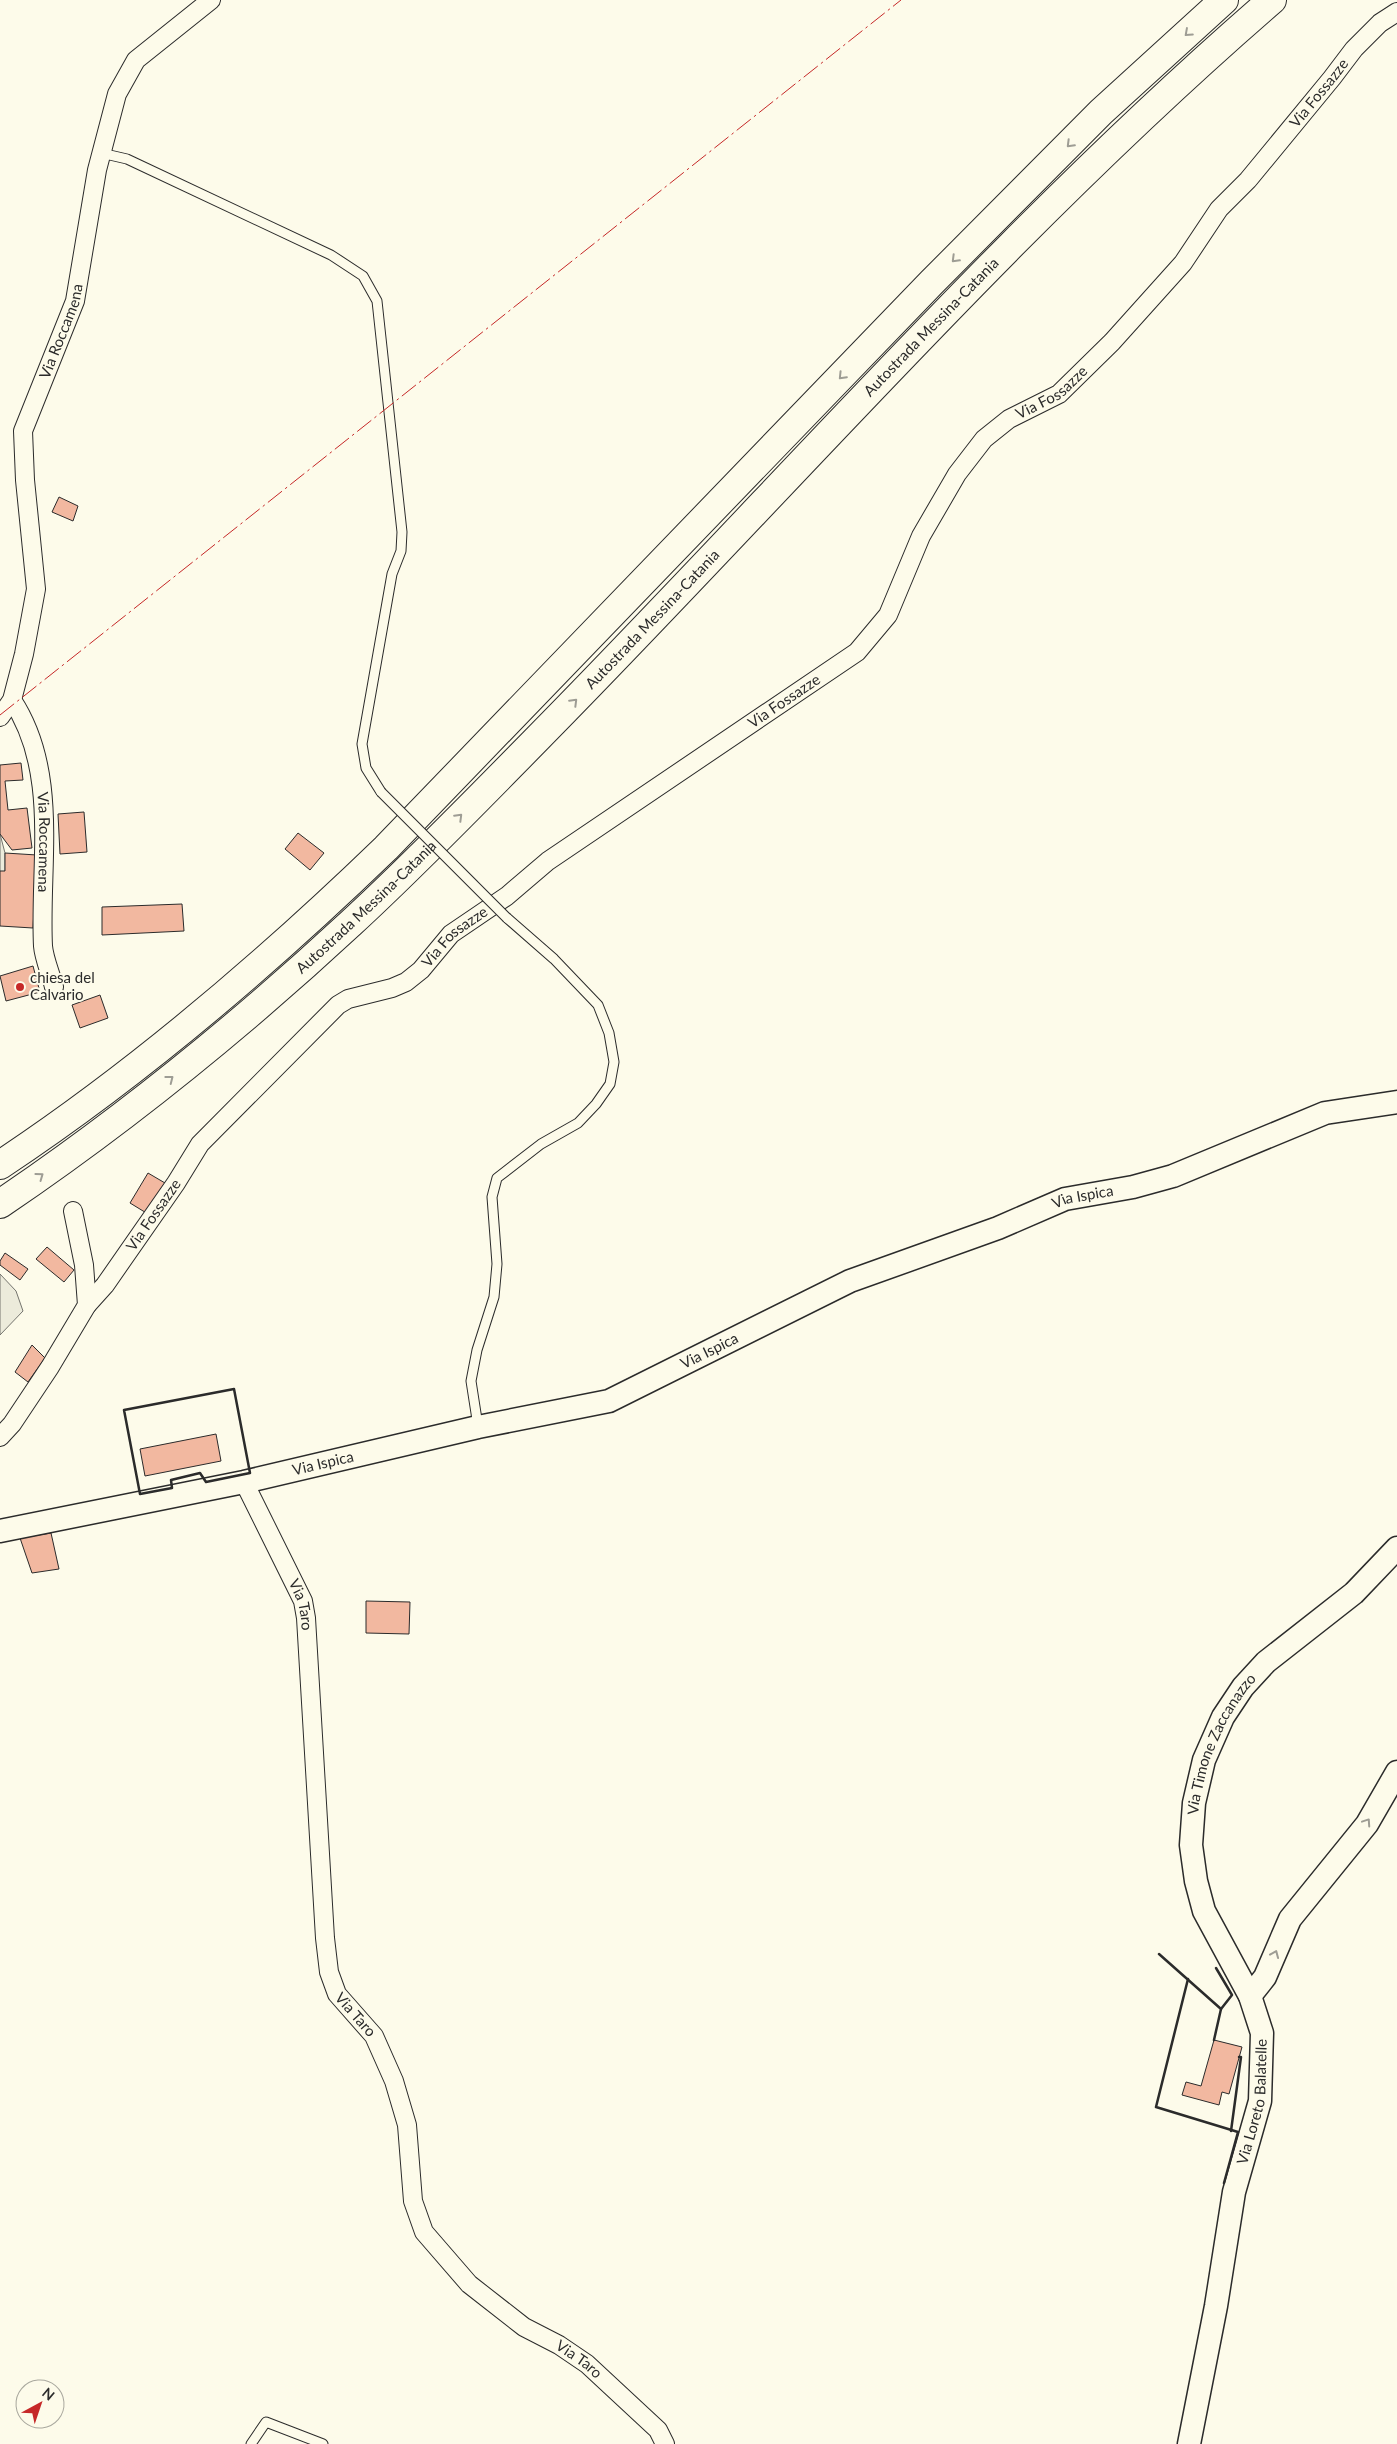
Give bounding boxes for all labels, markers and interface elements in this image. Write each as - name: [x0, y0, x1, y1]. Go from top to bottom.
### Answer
- one-way arrow: [1185, 27, 1194, 36]
- street label: Via Fossazze: [1285, 55, 1351, 131]
- one-way arrow: [1066, 138, 1075, 147]
- street label: Autostrada Messina-Catania: [860, 253, 1002, 399]
- one-way arrow: [952, 253, 961, 262]
- street label: Via Roccamena: [35, 282, 86, 381]
- street label: Via Fossazze: [1012, 362, 1090, 422]
- one-way arrow: [839, 370, 848, 379]
- street label: Autostrada Messina-Catania: [581, 545, 723, 692]
- street label: Via Fossazze: [744, 670, 823, 731]
- one-way arrow: [568, 699, 577, 708]
- street label: Via Roccamena: [34, 791, 54, 893]
- one-way arrow: [454, 814, 463, 823]
- street label: Autostrada Messina-Catania: [292, 836, 440, 977]
- street label: Via Fossazze: [417, 902, 491, 970]
- place label: chiesa del Calvario: [30, 968, 95, 1003]
- marker: chiesa del Calvario: [14, 981, 26, 993]
- one-way arrow: [164, 1076, 173, 1084]
- one-way arrow: [34, 1173, 44, 1182]
- street label: Via Fossazze: [122, 1175, 184, 1254]
- street label: Via Ispica: [1049, 1181, 1115, 1212]
- street label: Via Ispica: [677, 1328, 741, 1372]
- street label: Via Ispica: [290, 1447, 355, 1478]
- street label: Via Taro: [285, 1576, 317, 1631]
- street label: Via Timone Zaccanazzo: [1183, 1669, 1259, 1815]
- one-way arrow: [1361, 1818, 1370, 1828]
- one-way arrow: [1268, 1950, 1279, 1959]
- street label: Via Taro: [332, 1988, 380, 2040]
- street label: Via Loreto Balatelle: [1232, 2038, 1270, 2166]
- street label: Via Taro: [553, 2336, 606, 2382]
- north arrow: [15, 2379, 65, 2429]
- text: N: [39, 2384, 58, 2404]

